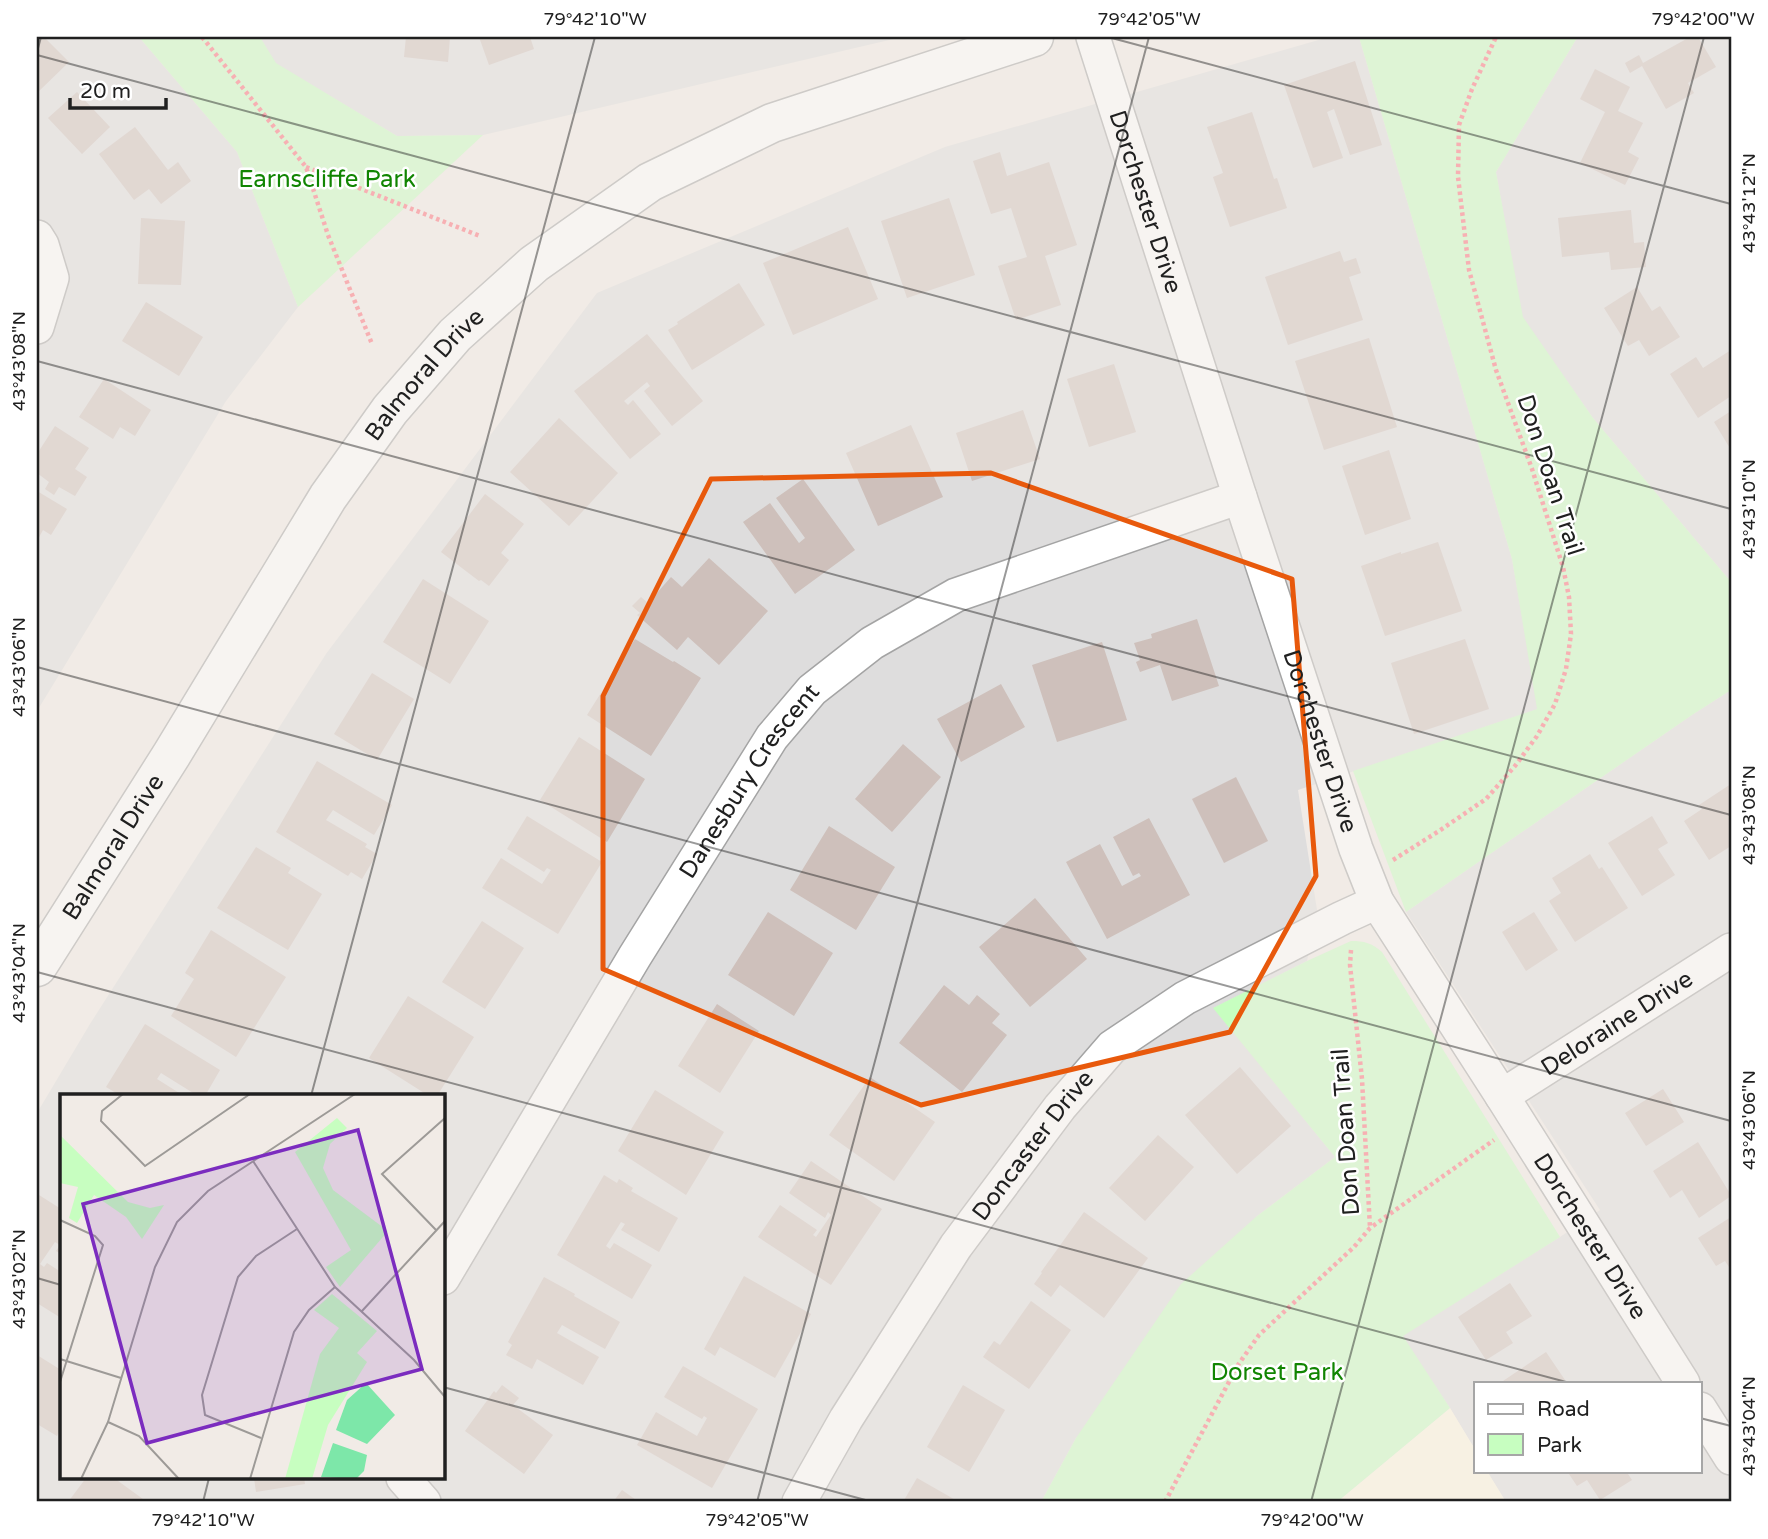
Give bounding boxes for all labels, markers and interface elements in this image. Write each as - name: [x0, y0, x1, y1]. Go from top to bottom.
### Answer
- text: 79°42'10"W: [543, 8, 647, 30]
- text: 79°42'05"W: [1097, 8, 1201, 30]
- text: 79°42'00"W: [1651, 8, 1755, 30]
- scale bar: [70, 66, 166, 110]
- text: 20 m: [80, 79, 131, 104]
- street label: Dorchester Drive: [1103, 107, 1188, 297]
- text: 43°43'12"N: [1738, 153, 1760, 253]
- park label: Earnscliffe Park: [238, 165, 416, 194]
- street label: Balmoral Drive: [358, 302, 490, 446]
- text: 43°43'08"N: [8, 311, 30, 411]
- street label: Don Doan Trail: [1510, 391, 1590, 559]
- text: 43°43'10"N: [1738, 459, 1760, 559]
- text: 43°43'06"N: [8, 617, 30, 717]
- street label: Dorchester Drive: [1277, 646, 1364, 836]
- street label: Danesbury Crescent: [673, 678, 825, 884]
- text: 43°43'08"N: [1738, 765, 1760, 865]
- street label: Balmoral Drive: [56, 769, 170, 925]
- text: 43°43'04"N: [8, 923, 30, 1023]
- street label: Deloraine Drive: [1535, 964, 1698, 1082]
- street label: Don Doan Trail: [1326, 1048, 1366, 1216]
- street label: Doncaster Drive: [966, 1064, 1100, 1226]
- text: 43°43'06"N: [1738, 1070, 1760, 1170]
- inset map: [60, 1094, 444, 1480]
- street label: Dorchester Drive: [1527, 1148, 1653, 1325]
- text: 43°43'02"N: [8, 1229, 30, 1329]
- park label: Dorset Park: [1210, 1358, 1344, 1387]
- text: 43°43'04"N: [1738, 1376, 1760, 1476]
- legend: [1474, 1382, 1702, 1472]
- text: Road: [1537, 1397, 1590, 1422]
- text: Park: [1537, 1433, 1582, 1458]
- text: 79°42'10"W: [151, 1509, 255, 1531]
- text: 79°42'05"W: [705, 1509, 809, 1531]
- text: 79°42'00"W: [1260, 1509, 1364, 1531]

